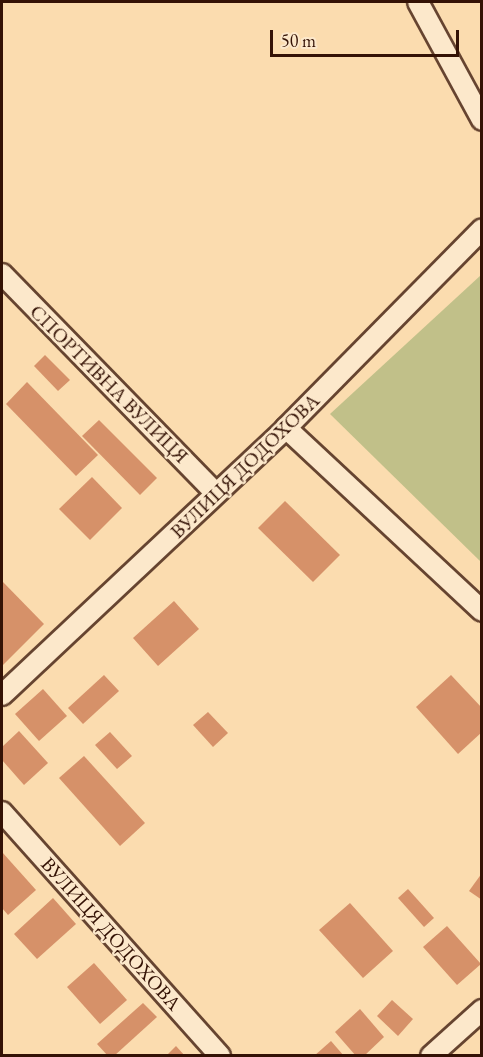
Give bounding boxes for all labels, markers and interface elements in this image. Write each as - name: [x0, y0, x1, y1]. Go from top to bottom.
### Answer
- scale bar: [273, 18, 462, 56]
- text: 50 m: [281, 29, 316, 52]
- street label: СПОРТИВНА ВУЛИЦЯ: [25, 300, 193, 468]
- street label: ВУЛИЦЯ ДОДОХОВА: [166, 389, 324, 543]
- street label: ВУЛИЦЯ ДОДОХОВА: [36, 852, 186, 1016]

